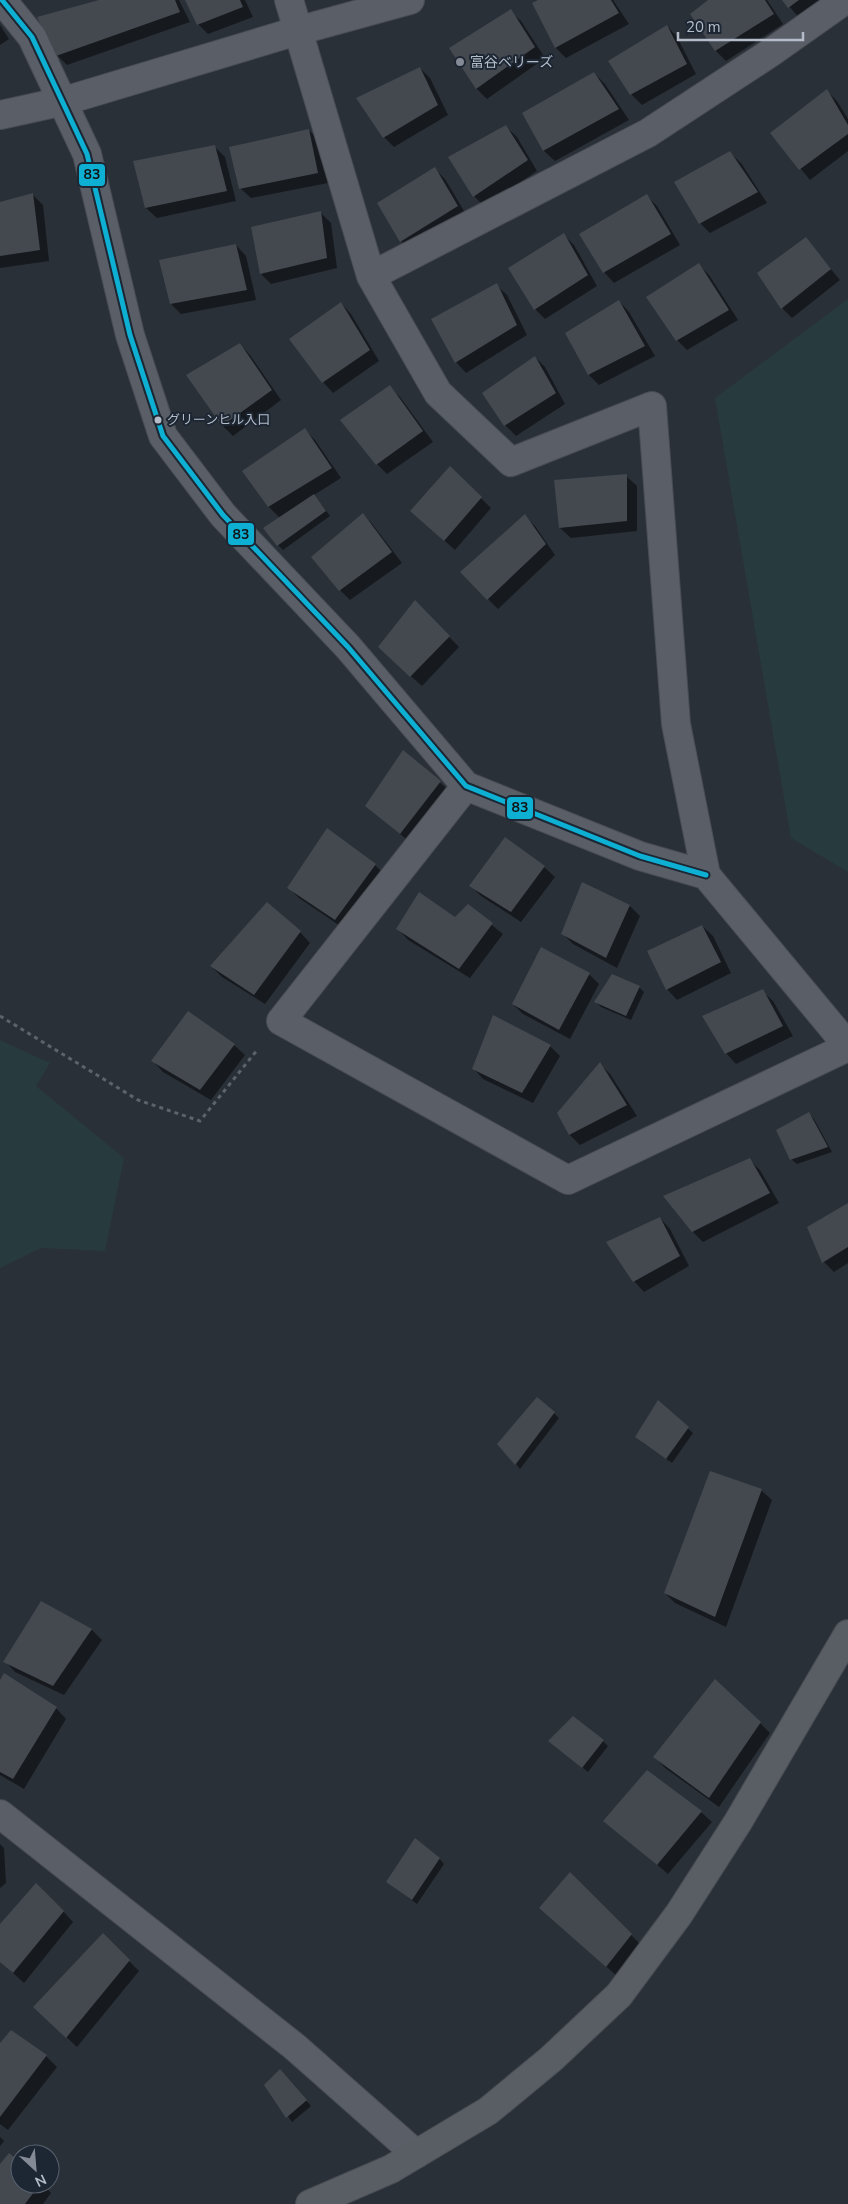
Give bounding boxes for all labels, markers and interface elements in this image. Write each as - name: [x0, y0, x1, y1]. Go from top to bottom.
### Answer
- scale bar: [678, 10, 803, 42]
- text: 20 m: [686, 17, 721, 37]
- place label: 富谷ベリーズ: [470, 53, 553, 72]
- marker: 富谷ベリーズ: [454, 56, 466, 68]
- line badge: 83: [78, 163, 106, 187]
- text: 83: [84, 165, 100, 184]
- place label: グリーンヒル入口: [167, 411, 270, 429]
- marker: グリーンヒル入口: [153, 415, 163, 425]
- line badge: 83: [227, 522, 255, 546]
- text: 83: [233, 525, 249, 544]
- line badge: 83: [506, 796, 534, 820]
- text: 83: [512, 798, 528, 817]
- north arrow: [10, 2144, 60, 2194]
- text: N: [32, 2169, 49, 2191]

